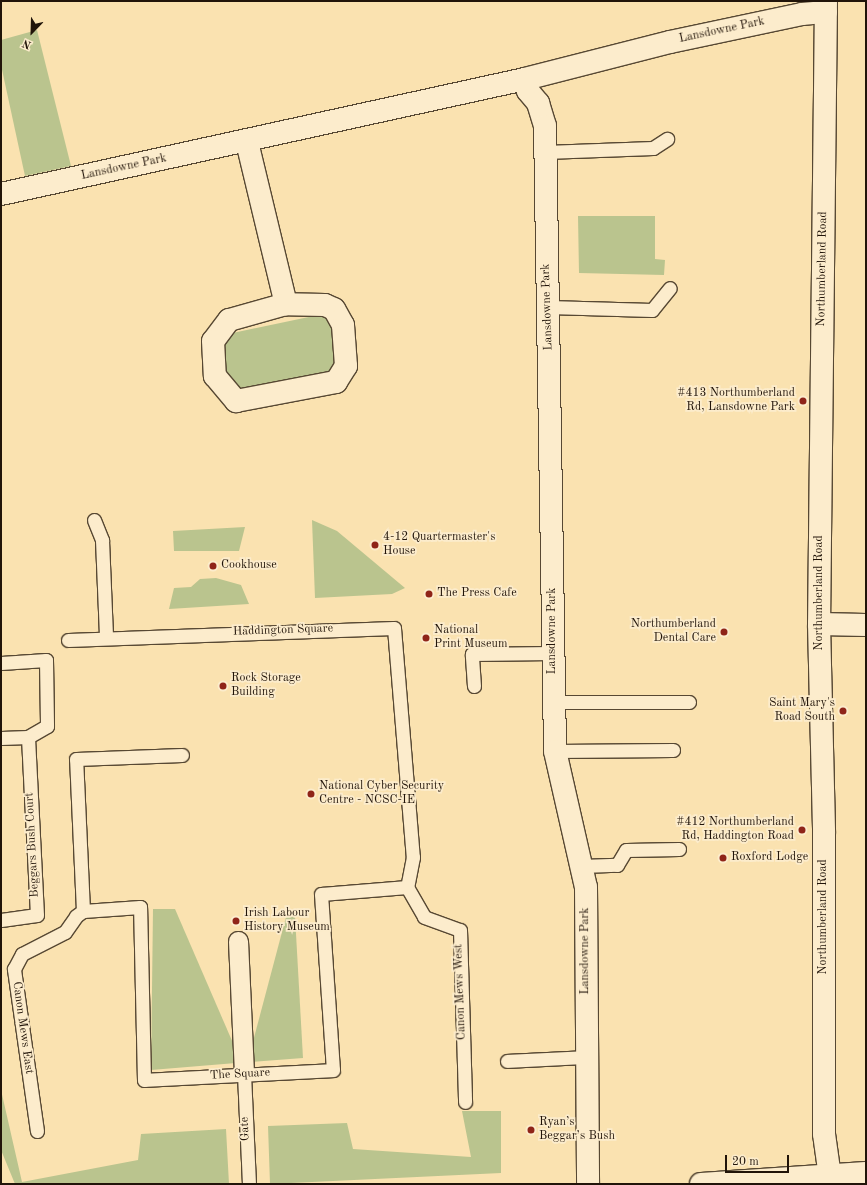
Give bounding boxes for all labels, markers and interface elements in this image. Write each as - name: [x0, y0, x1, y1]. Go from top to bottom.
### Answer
- north arrow: [12, 12, 52, 52]
- street label: Lansdowne Park: [678, 15, 766, 47]
- text: N: [21, 37, 33, 50]
- street label: Lansdowne Park: [80, 152, 168, 184]
- street label: Northumberland Road: [815, 211, 831, 327]
- street label: Lansdowne Park: [539, 263, 557, 351]
- place label: #413 Northumberland Rd, Lansdowne Park: [677, 387, 795, 415]
- marker: #413 Northumberland Rd, Lansdowne Park: [798, 396, 808, 406]
- place label: 4-12 Quartermaster's House: [383, 531, 495, 559]
- street label: Northumberland Road: [813, 535, 827, 651]
- marker: 4-12 Quartermaster's House: [370, 540, 380, 550]
- place label: Cookhouse: [221, 559, 277, 573]
- marker: Cookhouse: [208, 561, 218, 571]
- place label: The Press Cafe: [437, 587, 517, 601]
- street label: Lansdowne Park: [546, 587, 560, 675]
- marker: The Press Cafe: [424, 589, 434, 599]
- place label: Northumberland Dental Care: [631, 618, 716, 646]
- street label: Haddington Square: [233, 622, 333, 640]
- place label: National Print Museum: [434, 624, 507, 652]
- marker: Northumberland Dental Care: [719, 627, 729, 637]
- marker: National Print Museum: [421, 633, 431, 643]
- place label: Rock Storage Building: [231, 672, 301, 700]
- marker: Rock Storage Building: [218, 681, 228, 691]
- place label: Saint Mary's Road South: [769, 697, 835, 725]
- marker: Saint Mary's Road South: [838, 706, 848, 716]
- place label: National Cyber Security Centre - NCSC-IE: [319, 780, 444, 808]
- marker: National Cyber Security Centre - NCSC-IE: [306, 789, 316, 799]
- street label: Beggars Bush Court: [23, 792, 43, 898]
- place label: #412 Northumberland Rd, Haddington Road: [676, 816, 794, 844]
- marker: #412 Northumberland Rd, Haddington Road: [797, 825, 807, 835]
- place label: Roxford Lodge: [731, 851, 808, 865]
- marker: Roxford Lodge: [718, 853, 728, 863]
- street label: Northumberland Road: [817, 859, 831, 975]
- place label: Irish Labour History Museum: [244, 907, 330, 935]
- street label: Lansdowne Park: [579, 907, 593, 995]
- marker: Irish Labour History Museum: [231, 916, 241, 926]
- street label: Canon Mews West: [452, 944, 470, 1040]
- street label: Canon Mews East: [8, 981, 36, 1075]
- street label: The Square: [210, 1066, 270, 1084]
- place label: Ryan’s Beggar’s Bush: [539, 1116, 615, 1144]
- street label: Gate: [238, 1117, 254, 1141]
- marker: Ryan’s Beggar’s Bush: [526, 1125, 536, 1135]
- scale bar: [727, 1147, 791, 1173]
- text: 20 m: [732, 1156, 759, 1168]

